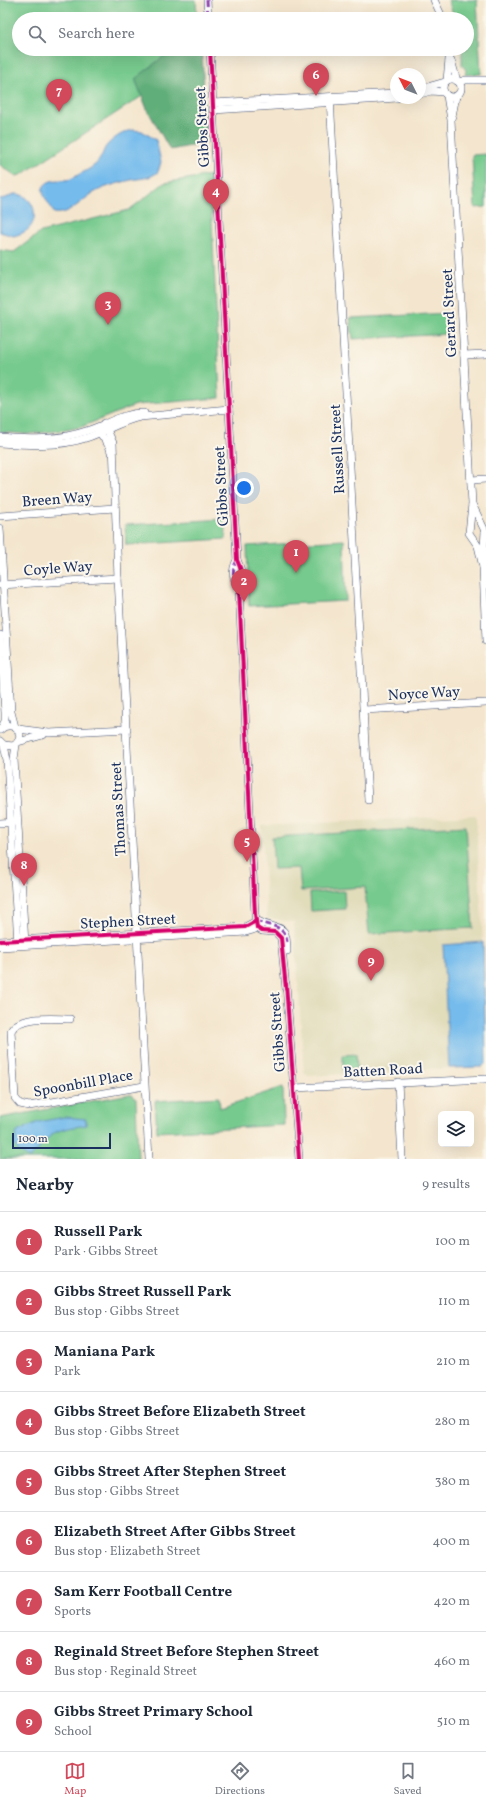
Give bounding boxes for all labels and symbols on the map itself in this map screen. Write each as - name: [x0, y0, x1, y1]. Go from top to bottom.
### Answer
- pin: 6: [303, 63, 329, 96]
- north arrow: [390, 68, 426, 104]
- pin: 7: [46, 79, 72, 112]
- street label: Gibbs Street: [191, 86, 216, 168]
- pin: 4: [203, 179, 229, 212]
- street label: Gerard Street: [438, 268, 463, 358]
- pin: 3: [95, 292, 121, 325]
- street label: Russell Street: [326, 403, 351, 494]
- street label: Gibbs Street: [210, 445, 235, 527]
- your location: [234, 478, 254, 498]
- street label: Breen Way: [21, 488, 93, 513]
- pin: 1: [283, 540, 309, 573]
- street label: Coyle Way: [23, 557, 93, 582]
- pin: 2: [231, 569, 257, 602]
- street label: Noyce Way: [387, 682, 461, 707]
- street label: Thomas Street: [107, 761, 132, 857]
- pin: 5: [234, 829, 260, 862]
- pin: 8: [11, 853, 37, 886]
- street label: Stephen Street: [79, 909, 177, 936]
- pin: 9: [358, 948, 384, 981]
- street label: Gibbs Street: [265, 991, 292, 1073]
- street label: Batten Road: [343, 1059, 423, 1084]
- street label: Spoonbill Place: [32, 1065, 135, 1104]
- scale bar: [12, 1131, 111, 1150]

